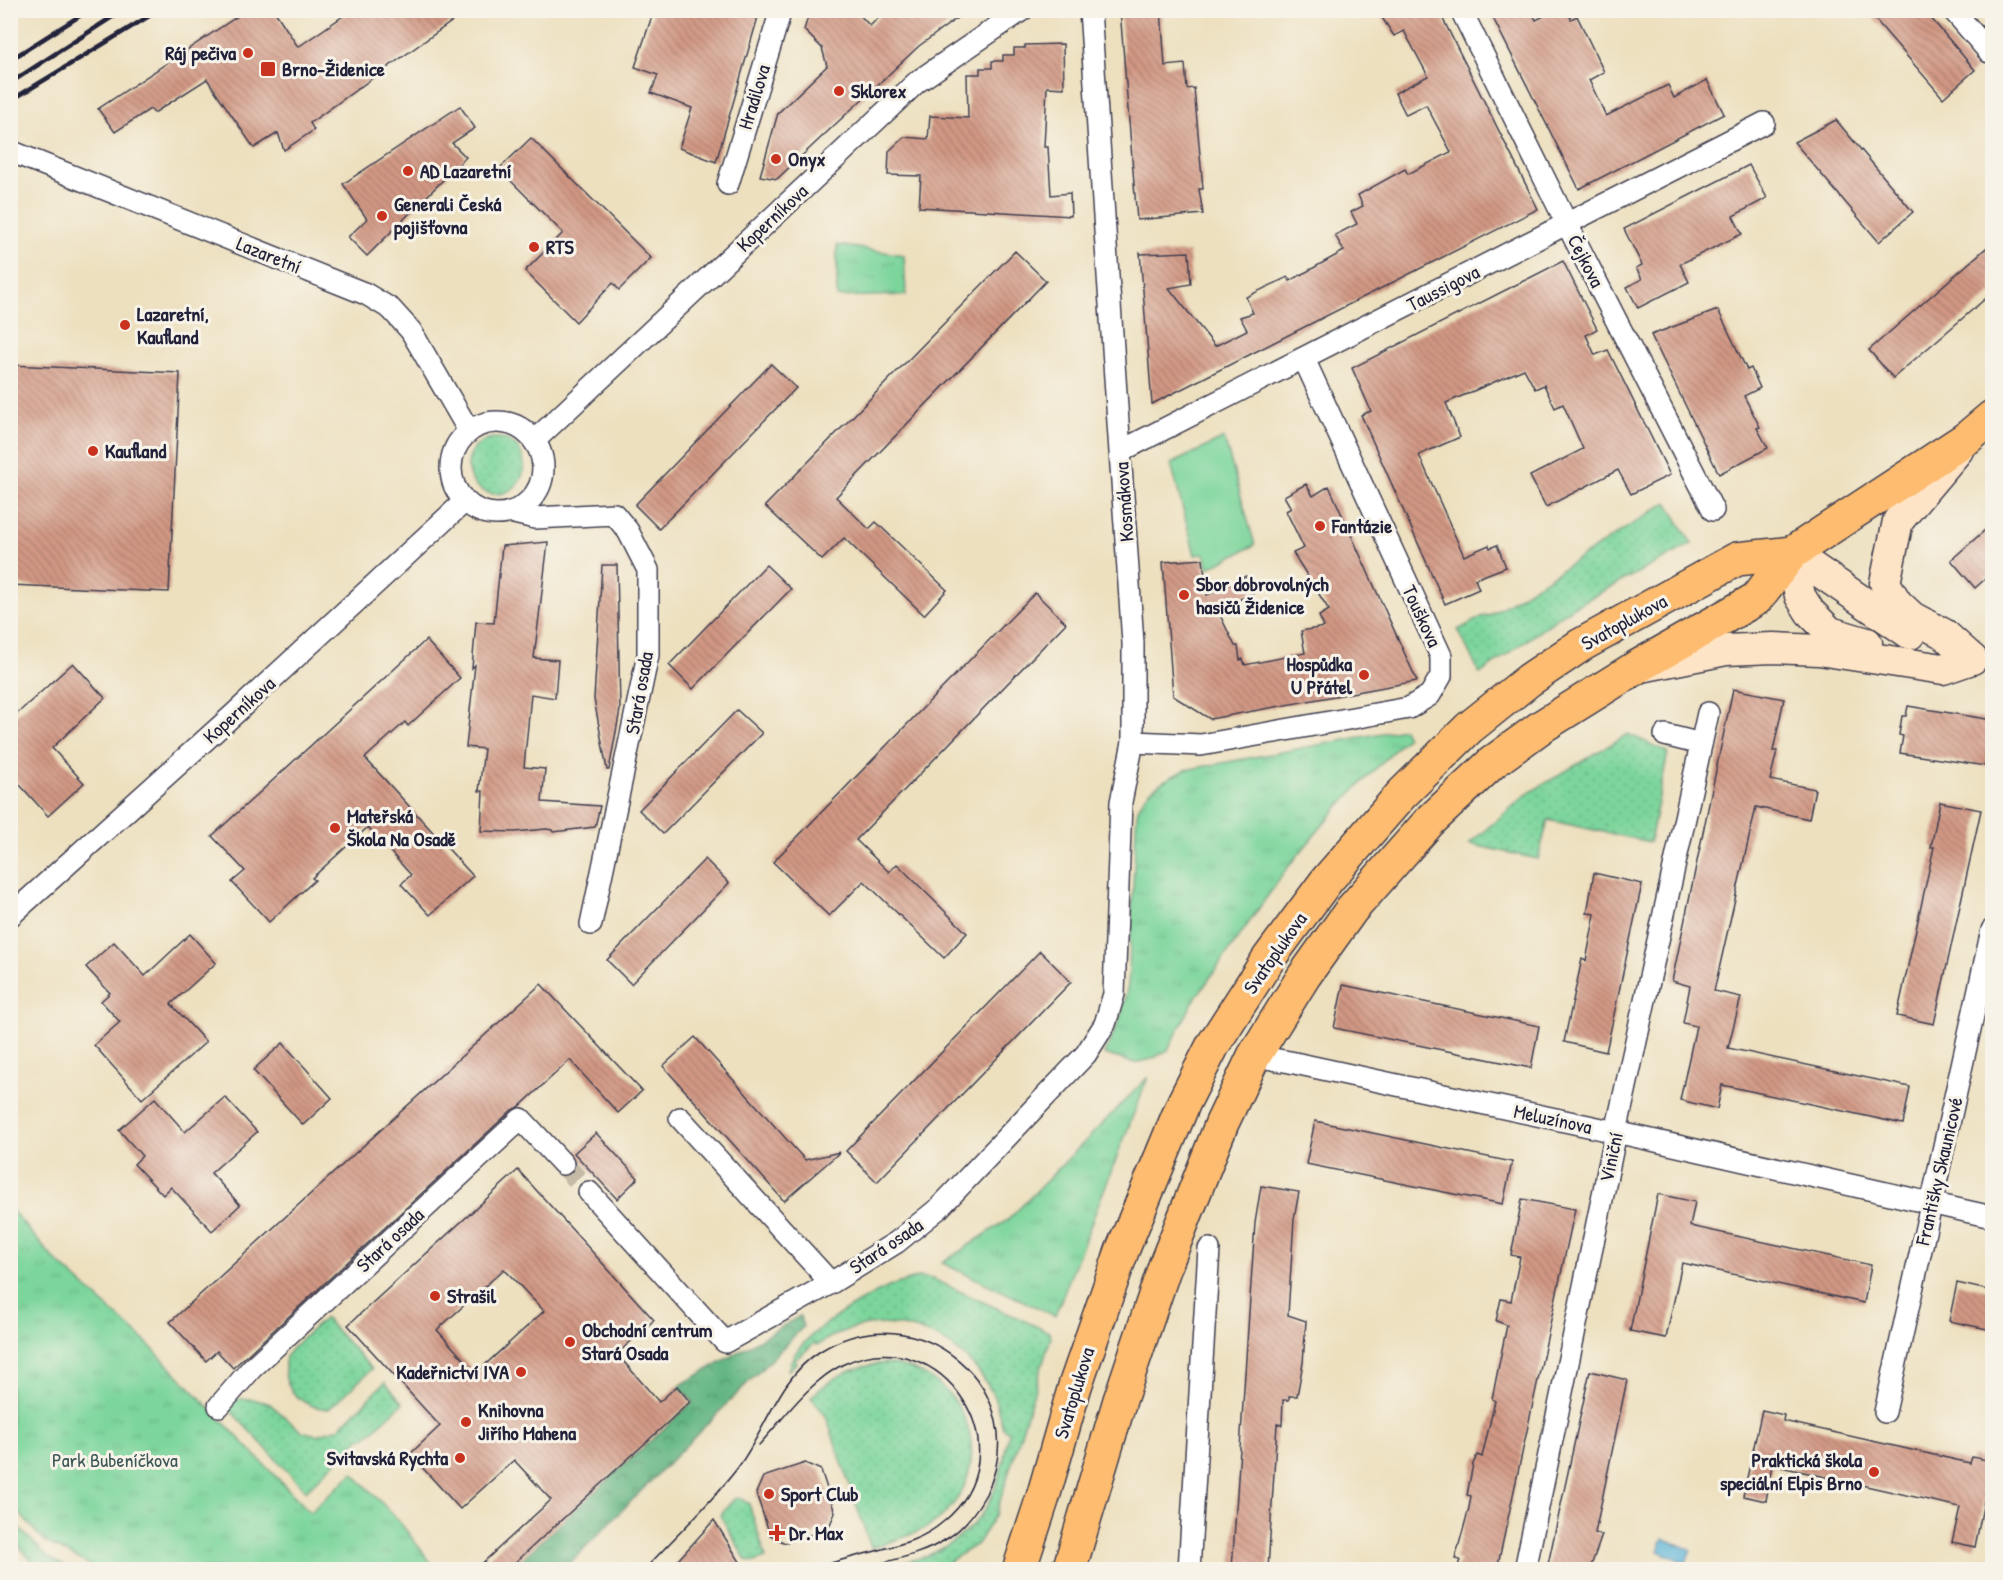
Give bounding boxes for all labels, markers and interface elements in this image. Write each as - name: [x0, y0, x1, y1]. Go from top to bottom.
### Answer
- place label: Ráj pečiva: [165, 39, 236, 67]
- marker: Ráj pečiva: [241, 46, 255, 60]
- place label: Brno-Židenice: [282, 55, 385, 82]
- marker: Brno-Židenice: [259, 60, 277, 78]
- street label: Hradilova: [731, 61, 776, 133]
- place label: Sklorex: [851, 77, 907, 104]
- marker: Sklorex: [832, 84, 846, 98]
- place label: Onyx: [788, 145, 826, 173]
- marker: Onyx: [769, 152, 783, 166]
- place label: AD Lazaretní: [420, 157, 512, 184]
- marker: AD Lazaretní: [401, 164, 415, 178]
- street label: Koperníkova: [730, 177, 813, 258]
- place label: Generali Česká pojišťovna: [394, 190, 501, 241]
- marker: Generali Česká pojišťovna: [375, 209, 389, 223]
- street label: Lazaretní: [233, 229, 306, 280]
- street label: Čejkova: [1562, 230, 1611, 292]
- place label: RTS: [546, 233, 574, 260]
- marker: RTS: [527, 240, 541, 254]
- street label: Taussigova: [1402, 258, 1484, 317]
- place label: Lazaretní, Kaufland: [137, 300, 209, 350]
- marker: Lazaretní, Kaufland: [118, 318, 132, 332]
- place label: Kaufland: [105, 437, 166, 464]
- marker: Kaufland: [86, 444, 100, 458]
- street label: Kosmákova: [1107, 461, 1140, 543]
- place label: Fantázie: [1331, 512, 1392, 539]
- marker: Fantázie: [1313, 519, 1327, 533]
- place label: Sbor dobrovolných hasičů Židenice: [1196, 570, 1329, 620]
- street label: Touškova: [1396, 580, 1449, 651]
- street label: Svatoplukova: [1576, 587, 1672, 656]
- marker: Sbor dobrovolných hasičů Židenice: [1177, 588, 1191, 602]
- street label: Stará osada: [618, 649, 659, 736]
- place label: Hospůdka U Přátel: [1286, 650, 1353, 700]
- marker: Hospůdka U Přátel: [1357, 668, 1371, 682]
- street label: Koperníkova: [197, 670, 281, 749]
- place label: Mateřská Škola Na Osadě: [347, 802, 456, 852]
- marker: Mateřská Škola Na Osadě: [328, 821, 342, 835]
- street label: Svatoplukova: [1237, 906, 1313, 999]
- street label: Františky Skaunicové: [1908, 1094, 1969, 1249]
- street label: Meluzínova: [1512, 1097, 1595, 1140]
- street label: Viniční: [1592, 1129, 1629, 1184]
- street label: Stará osada: [350, 1201, 429, 1278]
- street label: Stará osada: [844, 1211, 928, 1280]
- place label: Strašil: [447, 1282, 497, 1309]
- marker: Strašil: [428, 1289, 442, 1303]
- place label: Obchodní centrum Stará Osada: [582, 1316, 713, 1366]
- marker: Obchodní centrum Stará Osada: [563, 1335, 577, 1349]
- street label: Svatoplukova: [1047, 1344, 1100, 1442]
- place label: Kadeřnictví IVA: [396, 1358, 509, 1385]
- marker: Kadeřnictví IVA: [514, 1365, 528, 1379]
- place label: Knihovna Jiřího Mahena: [478, 1396, 576, 1446]
- marker: Knihovna Jiřího Mahena: [459, 1415, 473, 1429]
- place label: Svitavská Rychta: [327, 1444, 448, 1472]
- park label: Park Bubeníčkova: [52, 1446, 178, 1473]
- place label: Praktická škola speciální Elpis Brno: [1720, 1446, 1862, 1497]
- marker: Svitavská Rychta: [453, 1451, 467, 1465]
- marker: Praktická škola speciální Elpis Brno: [1867, 1465, 1881, 1479]
- place label: Sport Club: [781, 1480, 859, 1508]
- marker: Sport Club: [762, 1487, 776, 1501]
- place label: Dr. Max: [789, 1519, 844, 1546]
- marker: Dr. Max: [770, 1526, 784, 1540]

